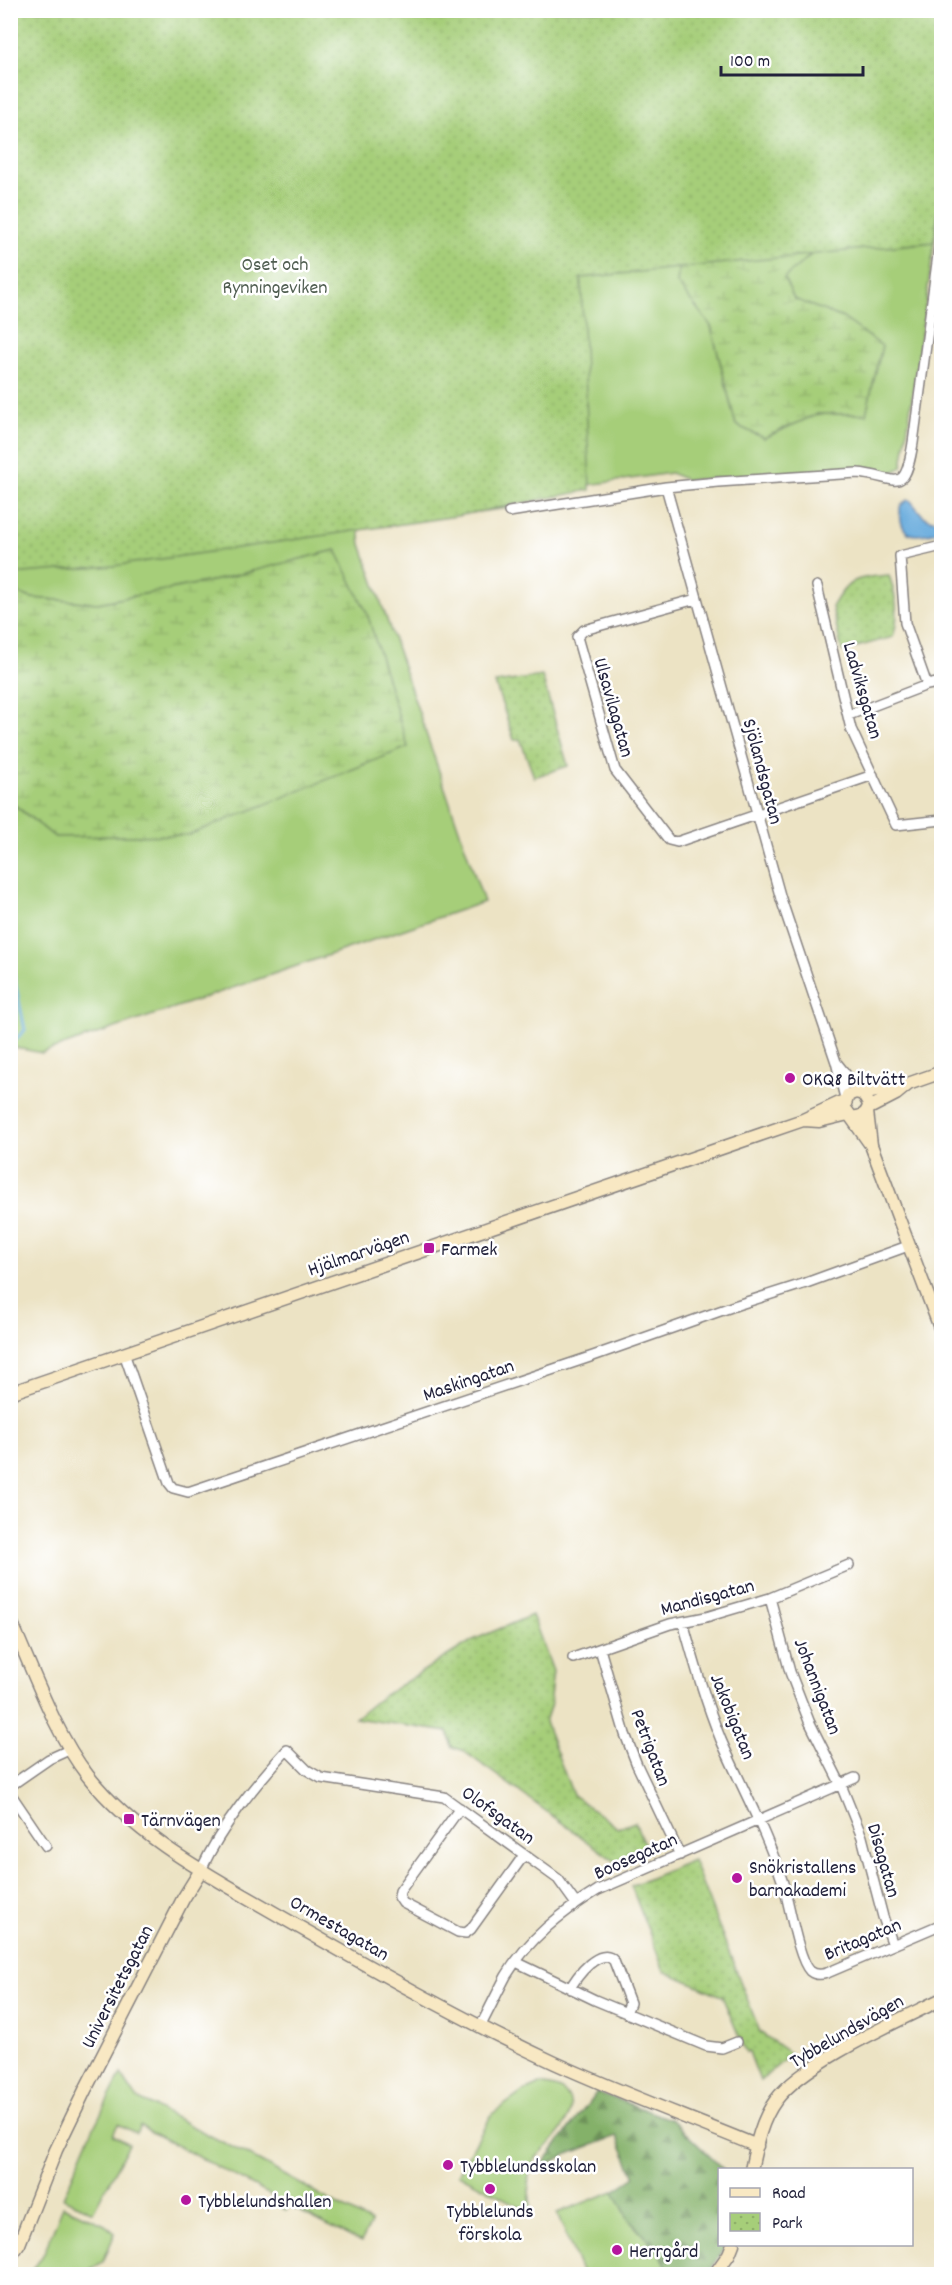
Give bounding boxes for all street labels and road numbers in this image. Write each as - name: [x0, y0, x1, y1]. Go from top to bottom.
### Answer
- street label: Ladviksgatan: [834, 639, 888, 743]
- street label: Ulsavilagatan: [585, 655, 640, 761]
- street label: Sjölandsgatan: [734, 716, 789, 828]
- street label: Hjälmarvägen: [304, 1224, 414, 1285]
- street label: Maskingatan: [420, 1353, 518, 1411]
- street label: Mandisgatan: [658, 1573, 758, 1625]
- street label: Johannigatan: [785, 1635, 847, 1739]
- street label: Jakobigatan: [701, 1670, 761, 1764]
- street label: Petrigatan: [622, 1705, 677, 1791]
- street label: Olofsgatan: [455, 1780, 540, 1853]
- street label: Disagatan: [858, 1820, 906, 1901]
- street label: Boosegatan: [590, 1827, 682, 1889]
- street label: Ormestagatan: [284, 1890, 393, 1969]
- street label: Britagatan: [820, 1912, 906, 1970]
- street label: Universitetsgatan: [75, 1921, 162, 2054]
- street label: Tybbelundsvägen: [785, 1989, 910, 2077]

